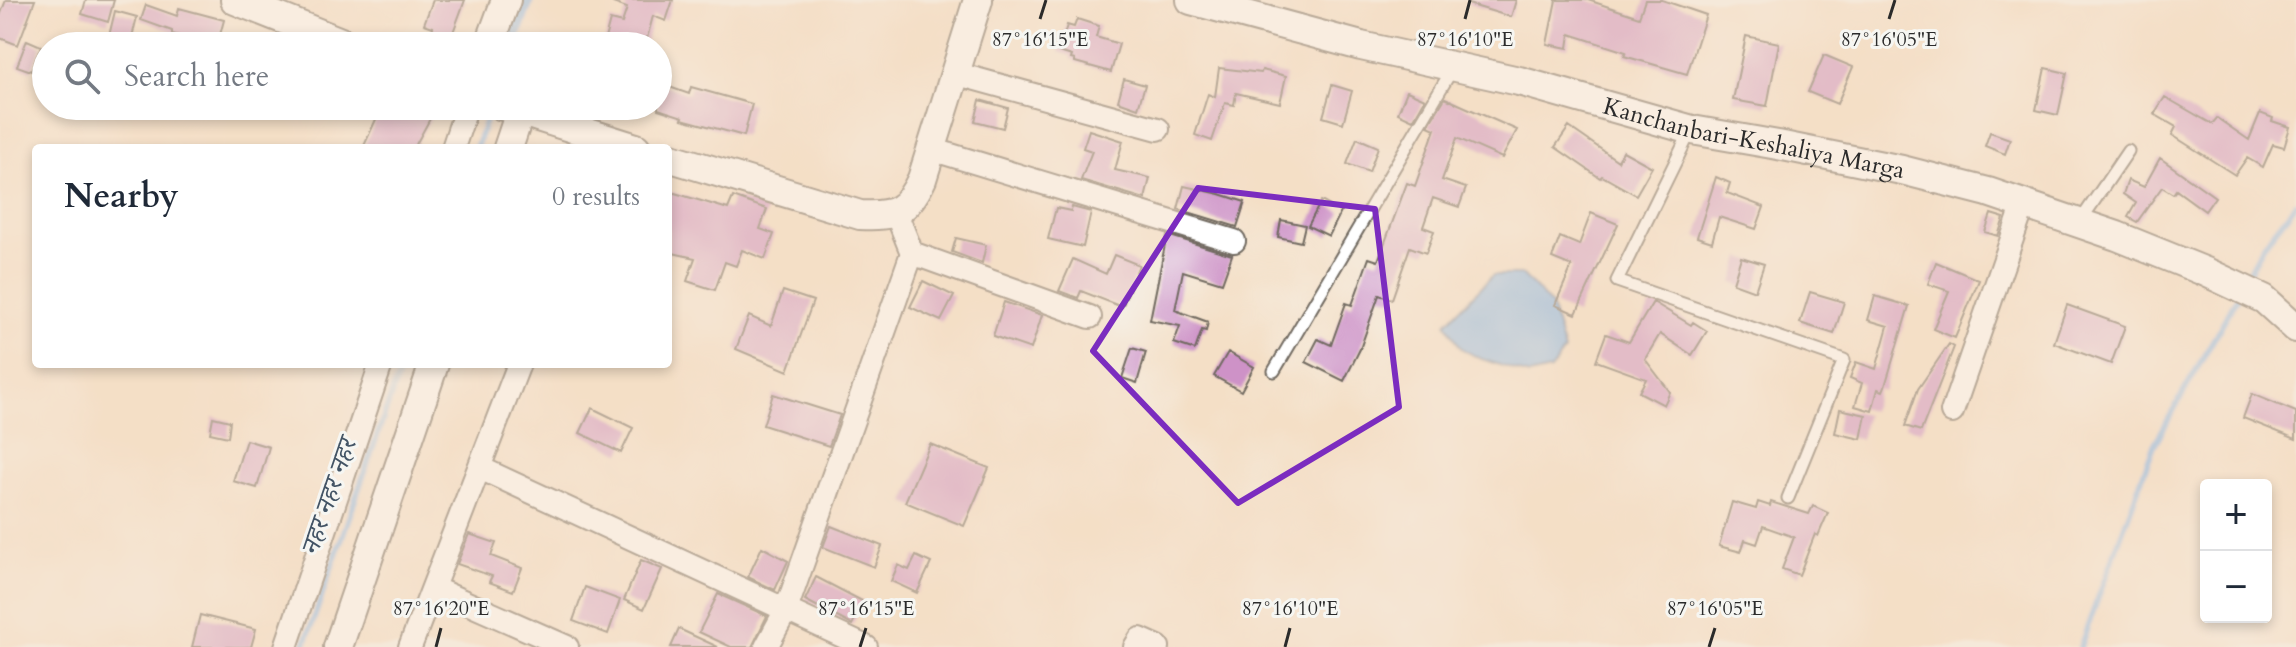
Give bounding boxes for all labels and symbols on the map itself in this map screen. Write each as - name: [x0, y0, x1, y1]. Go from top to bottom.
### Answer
- text: 87°16'15"E: [992, 26, 1088, 53]
- text: 87°16'10"E: [1417, 26, 1513, 53]
- text: 87°16'05"E: [1841, 26, 1937, 53]
- street label: Kanchanbari-Keshaliya Marga: [1599, 90, 1908, 187]
- water label: नहर नहर नहर: [292, 430, 366, 560]
- text: 87°16'20"E: [393, 595, 489, 622]
- text: 87°16'15"E: [818, 595, 914, 622]
- text: 87°16'10"E: [1242, 595, 1338, 622]
- text: 87°16'05"E: [1667, 595, 1763, 622]

